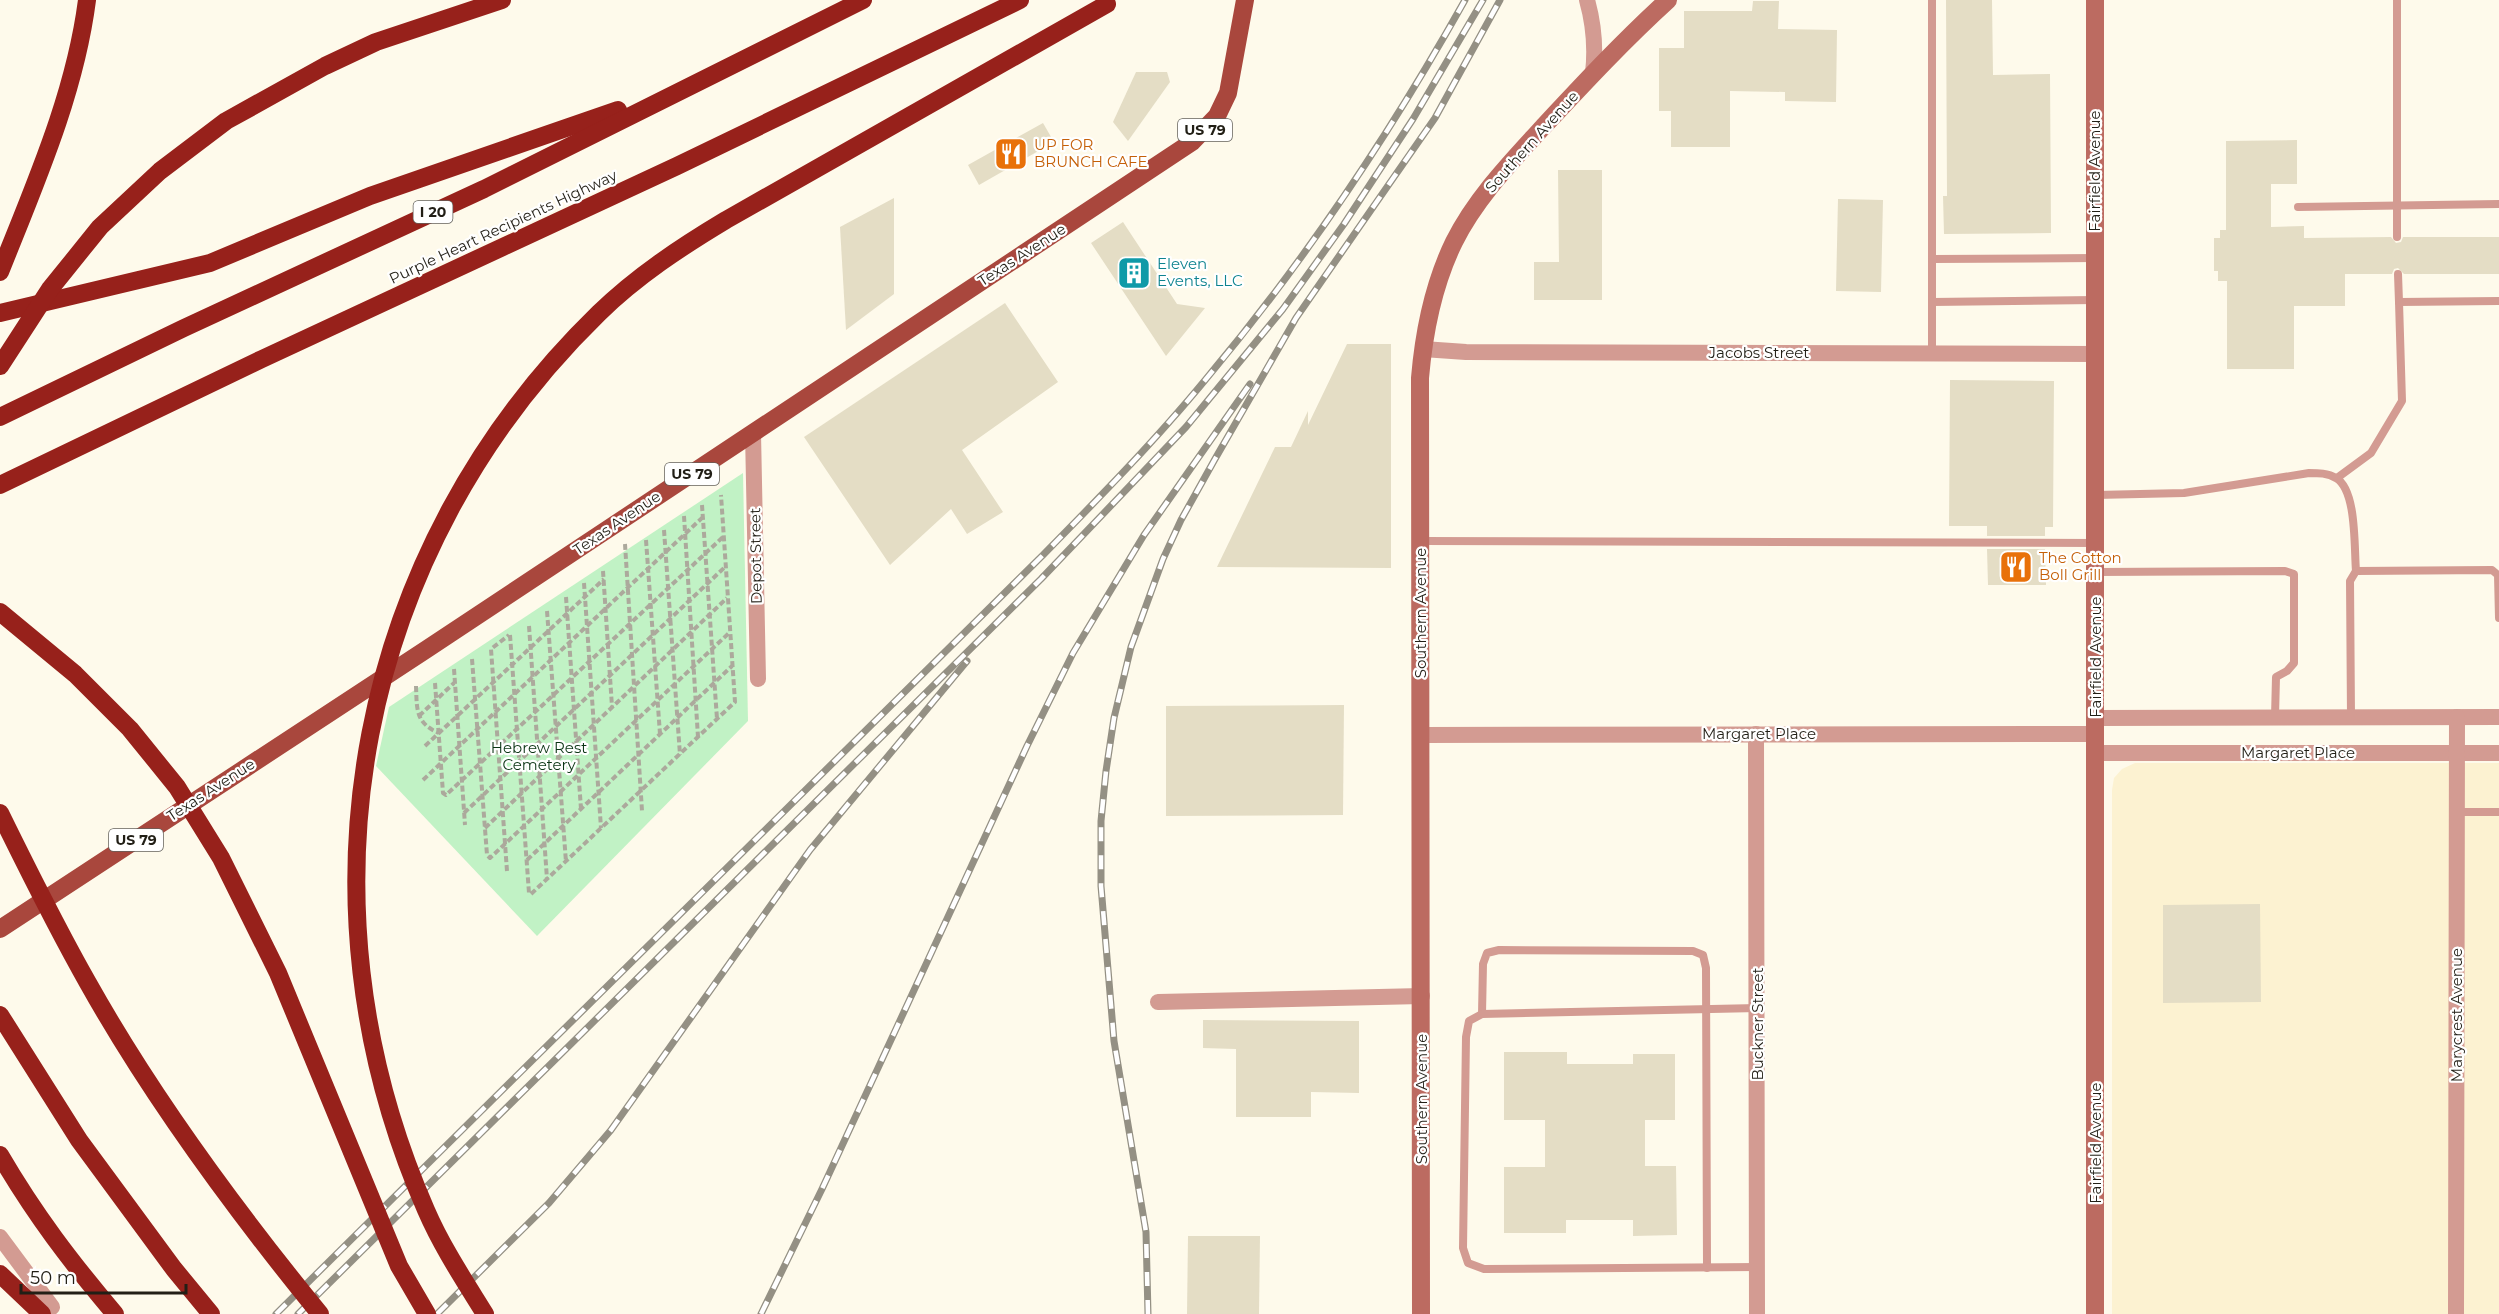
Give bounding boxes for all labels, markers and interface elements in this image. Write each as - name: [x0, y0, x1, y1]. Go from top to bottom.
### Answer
- street label: Southern Avenue: [1481, 87, 1582, 197]
- street label: Fairfield Avenue: [2085, 110, 2104, 232]
- road number: US 79: [1178, 119, 1232, 141]
- place label: UP FOR BRUNCH CAFE: [1034, 135, 1148, 171]
- restaurant icon: UP FOR BRUNCH CAFE: [993, 136, 1029, 172]
- street label: Purple Heart Recipients Highway: [386, 165, 621, 288]
- road number: I 20: [414, 201, 452, 223]
- street label: Texas Avenue: [974, 219, 1069, 290]
- place label: Eleven Events, LLC: [1157, 254, 1243, 290]
- building icon: Eleven Events, LLC: [1116, 255, 1152, 291]
- street label: Jacobs Street: [1708, 343, 1809, 362]
- road number: US 79: [665, 463, 719, 485]
- street label: Texas Avenue: [569, 486, 664, 559]
- street label: Depot Street: [745, 508, 766, 604]
- street label: Southern Avenue: [1411, 548, 1430, 678]
- place label: The Cotton Boll Grill: [2039, 548, 2122, 584]
- restaurant icon: The Cotton Boll Grill: [1998, 549, 2034, 585]
- street label: Fairfield Avenue: [2086, 596, 2105, 718]
- street label: Margaret Place: [1702, 724, 1816, 743]
- park label: Hebrew Rest Cemetery: [491, 738, 587, 774]
- street label: Margaret Place: [2241, 743, 2355, 762]
- street label: Texas Avenue: [163, 754, 258, 825]
- road number: US 79: [109, 829, 163, 851]
- street label: Marycrest Avenue: [2447, 948, 2466, 1082]
- street label: Buckner Street: [1748, 967, 1767, 1081]
- street label: Southern Avenue: [1412, 1034, 1431, 1164]
- street label: Fairfield Avenue: [2086, 1082, 2105, 1204]
- scale bar: [21, 1257, 186, 1295]
- text: 50 m: [30, 1267, 76, 1289]

